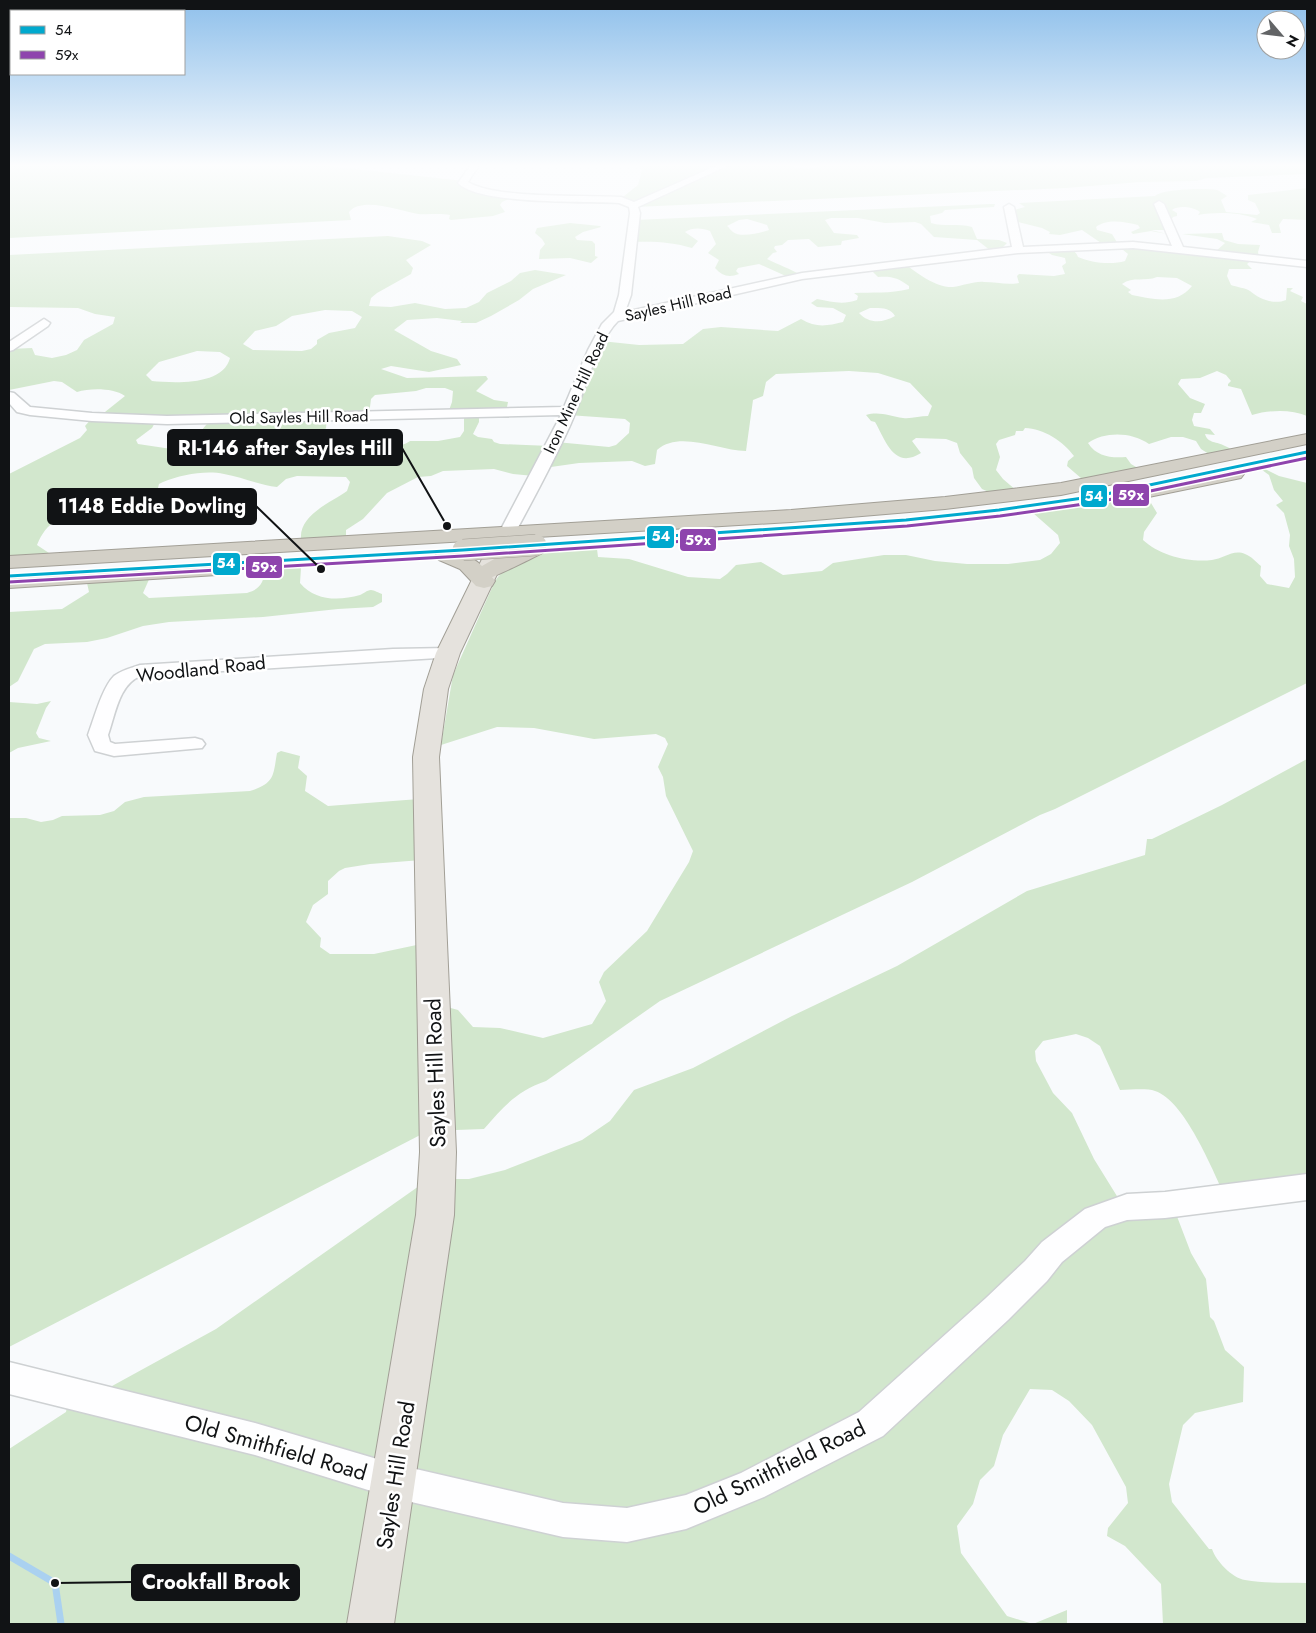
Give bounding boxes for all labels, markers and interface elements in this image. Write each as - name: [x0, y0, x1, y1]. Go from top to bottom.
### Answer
- legend: [10, 10, 185, 75]
- north arrow: [1256, 10, 1306, 60]
- text: 54: [55, 19, 72, 41]
- text: N: [1281, 31, 1304, 51]
- text: 59x: [55, 44, 79, 66]
- street label: Sayles Hill Road: [622, 281, 734, 327]
- street label: Iron Mine Hill Road: [538, 328, 614, 458]
- street label: Old Sayles Hill Road: [229, 404, 369, 430]
- callout: RI-146 after Sayles Hill: [168, 430, 402, 465]
- text: RI-146 after Sayles Hill: [178, 434, 392, 463]
- line badge: 59x: [1112, 483, 1150, 507]
- line badge: 54: [1080, 484, 1108, 508]
- text: 59x: [1118, 485, 1144, 505]
- text: 54: [1085, 486, 1104, 506]
- callout: 1148 Eddie Dowling: [48, 489, 256, 524]
- text: 1148 Eddie Dowling: [58, 492, 246, 521]
- line badge: 54: [646, 525, 675, 549]
- text: 54: [652, 526, 671, 546]
- line badge: 59x: [679, 528, 717, 552]
- text: 59x: [685, 530, 711, 550]
- line badge: 54: [212, 552, 241, 576]
- text: 54: [217, 553, 236, 573]
- line badge: 59x: [245, 555, 283, 579]
- text: 59x: [251, 557, 277, 577]
- street label: Woodland Road: [135, 649, 267, 689]
- street label: Sayles Hill Road: [416, 998, 454, 1148]
- street label: Sayles Hill Road: [367, 1399, 423, 1551]
- street label: Old Smithfield Road: [181, 1406, 371, 1488]
- street label: Old Smithfield Road: [687, 1411, 871, 1523]
- callout: Crookfall Brook: [132, 1565, 299, 1600]
- text: Crookfall Brook: [142, 1568, 290, 1597]

